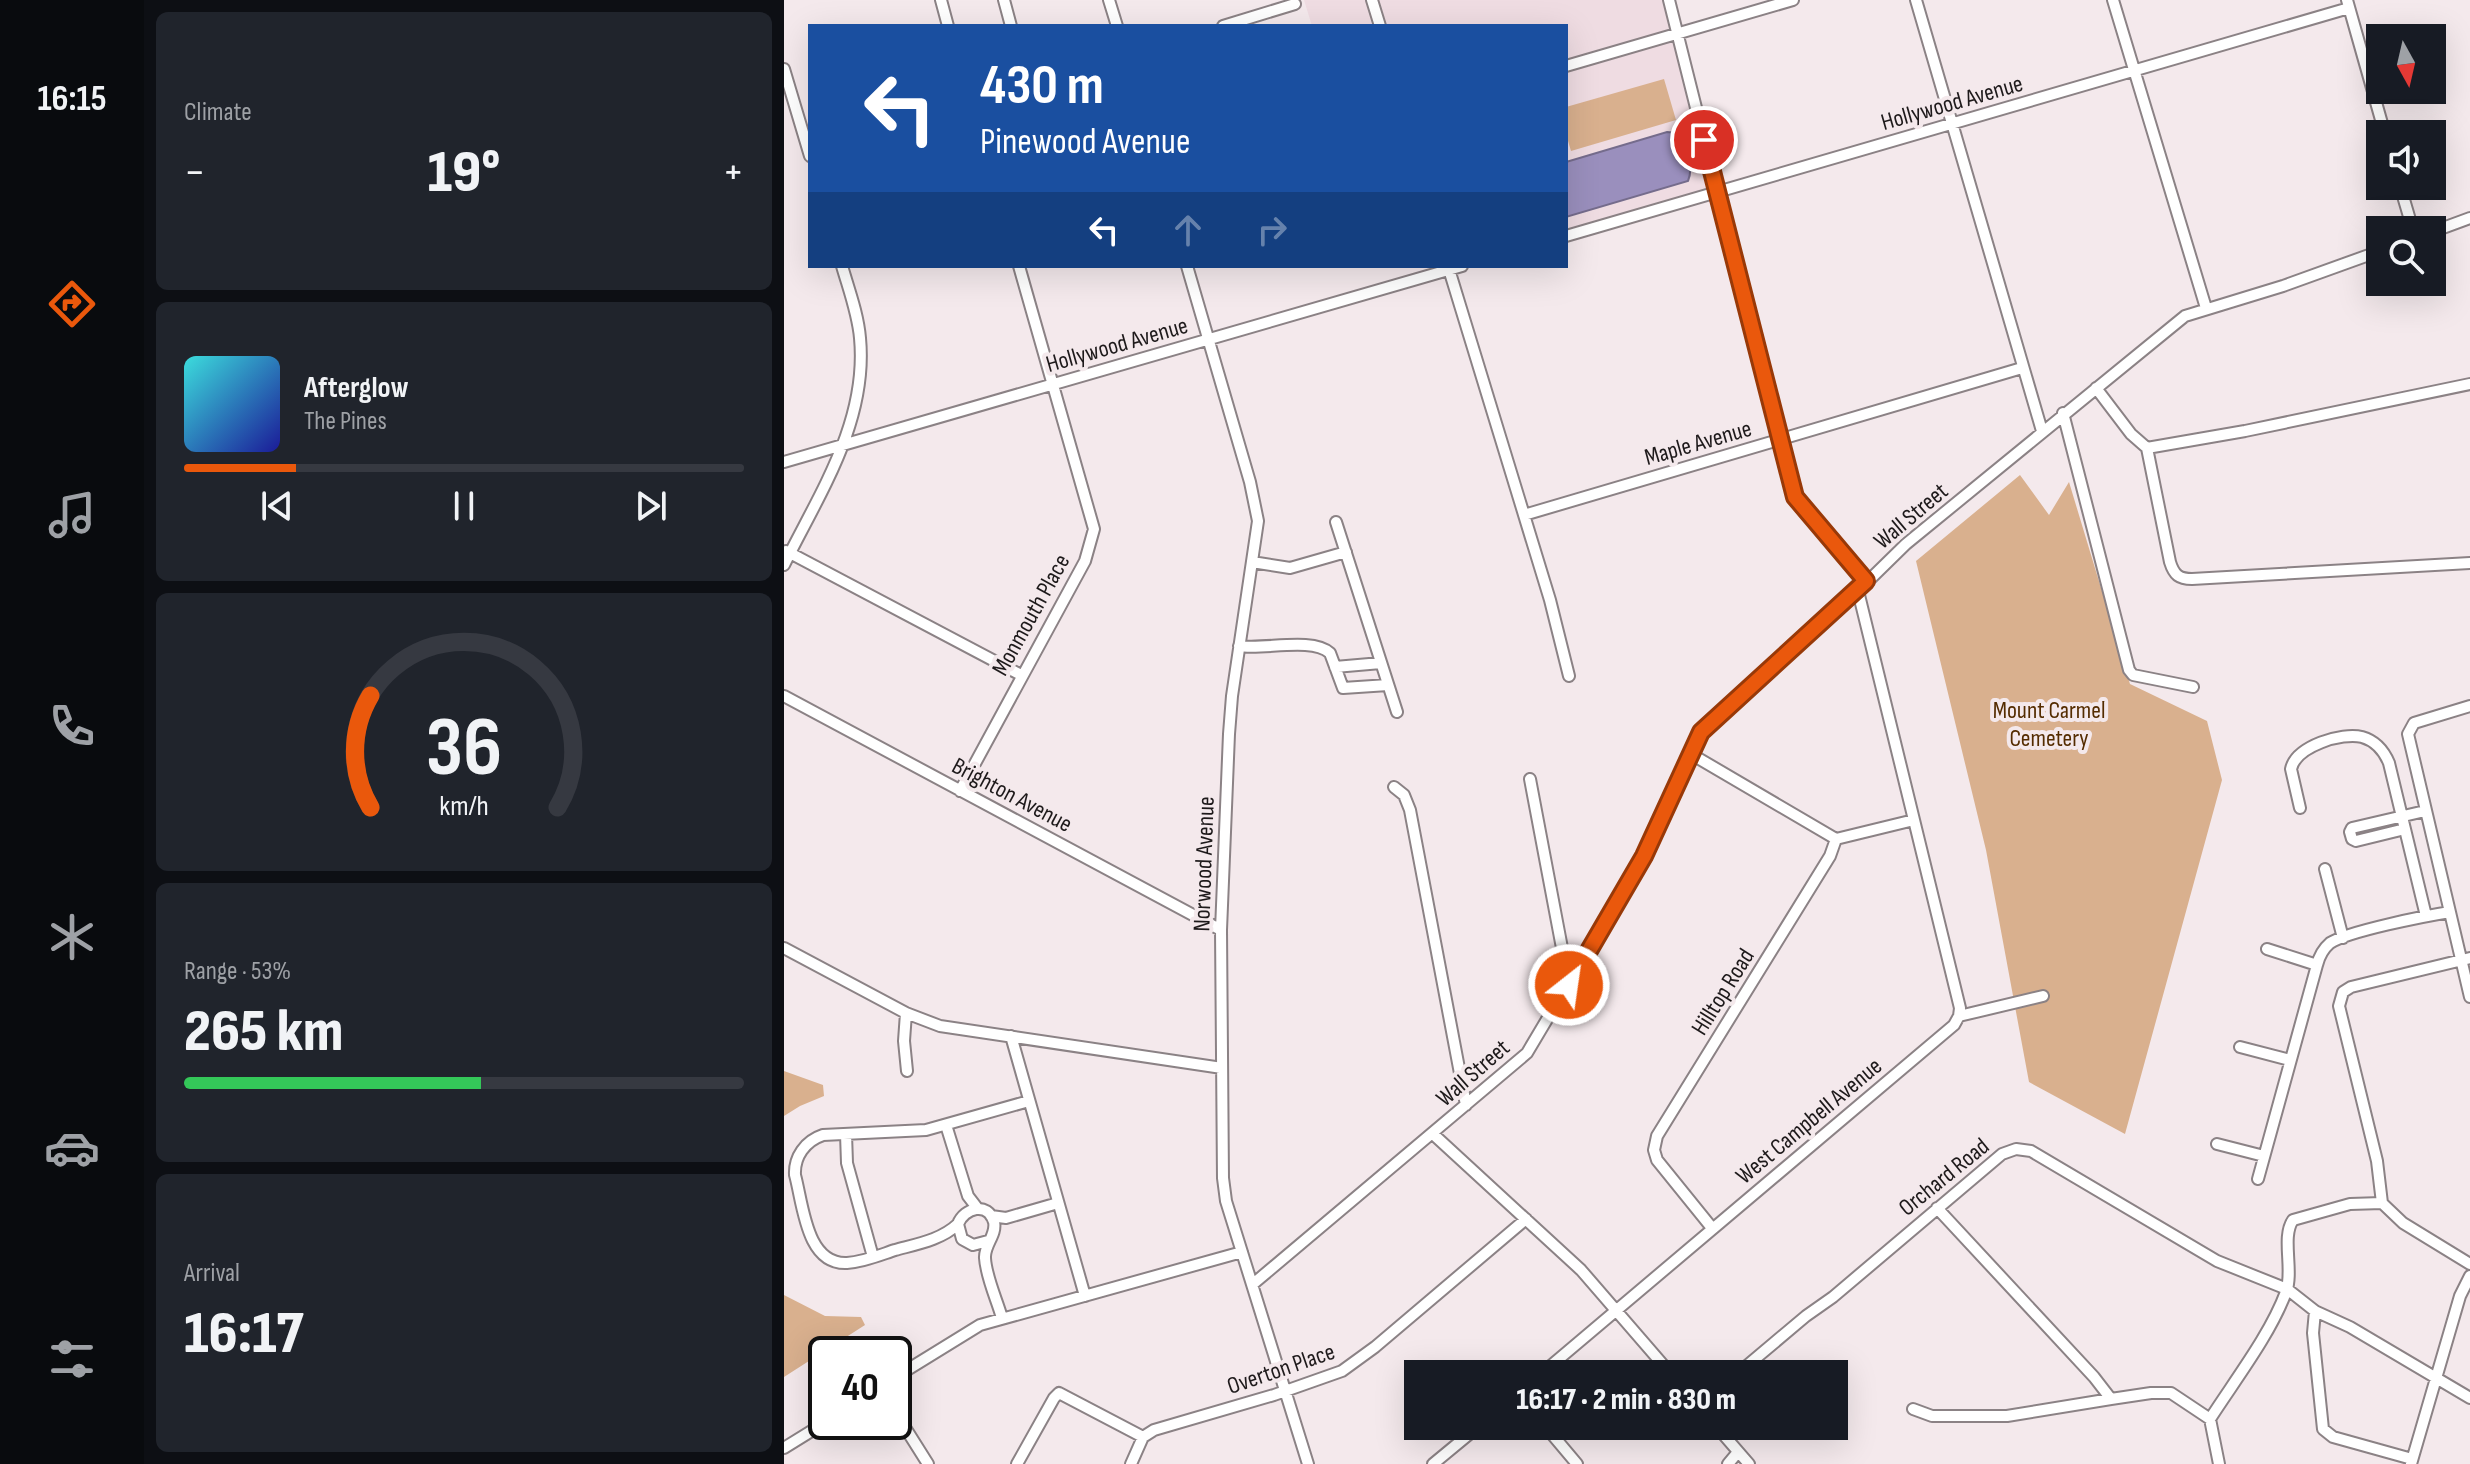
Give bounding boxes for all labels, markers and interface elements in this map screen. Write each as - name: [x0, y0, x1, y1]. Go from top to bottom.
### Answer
- north arrow: [2366, 24, 2446, 104]
- map controls: [2366, 24, 2446, 296]
- text: 430 m: [980, 53, 1104, 120]
- icon: left: [848, 56, 952, 160]
- street label: Hollywood Avenue: [1878, 69, 2026, 137]
- text: 16:15: [37, 78, 107, 121]
- text: Climate: [184, 97, 252, 128]
- pin: [1670, 106, 1738, 174]
- icon: arrive: [1682, 118, 1726, 162]
- button: sound: [2366, 120, 2446, 200]
- text: Pinewood Avenue: [980, 121, 1190, 164]
- text: 19°: [427, 137, 501, 209]
- text: −: [184, 146, 206, 199]
- text: +: [722, 146, 744, 199]
- icon: left: [1082, 208, 1126, 252]
- icon: ahead: [1166, 208, 1210, 252]
- icon: right: [1250, 208, 1294, 252]
- button: search: [2366, 216, 2446, 296]
- icon: directions: [44, 276, 100, 332]
- street label: Hollywood Avenue: [1043, 311, 1191, 379]
- text: Afterglow: [304, 370, 409, 406]
- text: The Pines: [304, 406, 387, 437]
- street label: Maple Avenue: [1641, 414, 1755, 472]
- street label: Wall Street: [1868, 477, 1954, 555]
- icon: previous: [255, 484, 299, 528]
- icon: pause: [442, 484, 486, 528]
- icon: next: [629, 484, 673, 528]
- icon: music: [44, 487, 100, 543]
- street label: Monmouth Place: [986, 549, 1076, 681]
- park label: Mount Carmel Cemetery: [1993, 696, 2105, 753]
- icon: phone: [44, 698, 100, 754]
- text: 36: [426, 699, 502, 799]
- street label: Brighton Avenue: [947, 751, 1077, 839]
- text: km/h: [439, 789, 489, 824]
- street label: Norwood Avenue: [1187, 796, 1221, 932]
- icon: climate: [44, 909, 100, 965]
- position arrow: [1527, 943, 1611, 1027]
- street label: Hilltop Road: [1685, 943, 1761, 1041]
- text: Range · 53%: [184, 956, 291, 987]
- text: 265 km: [184, 996, 343, 1068]
- street label: Wall Street: [1430, 1033, 1516, 1113]
- street label: West Campbell Avenue: [1730, 1052, 1888, 1190]
- icon: car: [44, 1120, 100, 1176]
- street label: Orchard Road: [1893, 1132, 1995, 1222]
- text: Arrival: [184, 1258, 240, 1289]
- text: 16:17: [184, 1298, 303, 1370]
- icon: filters: [44, 1331, 100, 1387]
- speed limit sign: 40: [808, 1336, 912, 1440]
- street label: Overton Place: [1223, 1337, 1339, 1401]
- text: 16:17 · 2 min · 830 m: [1516, 1382, 1736, 1418]

